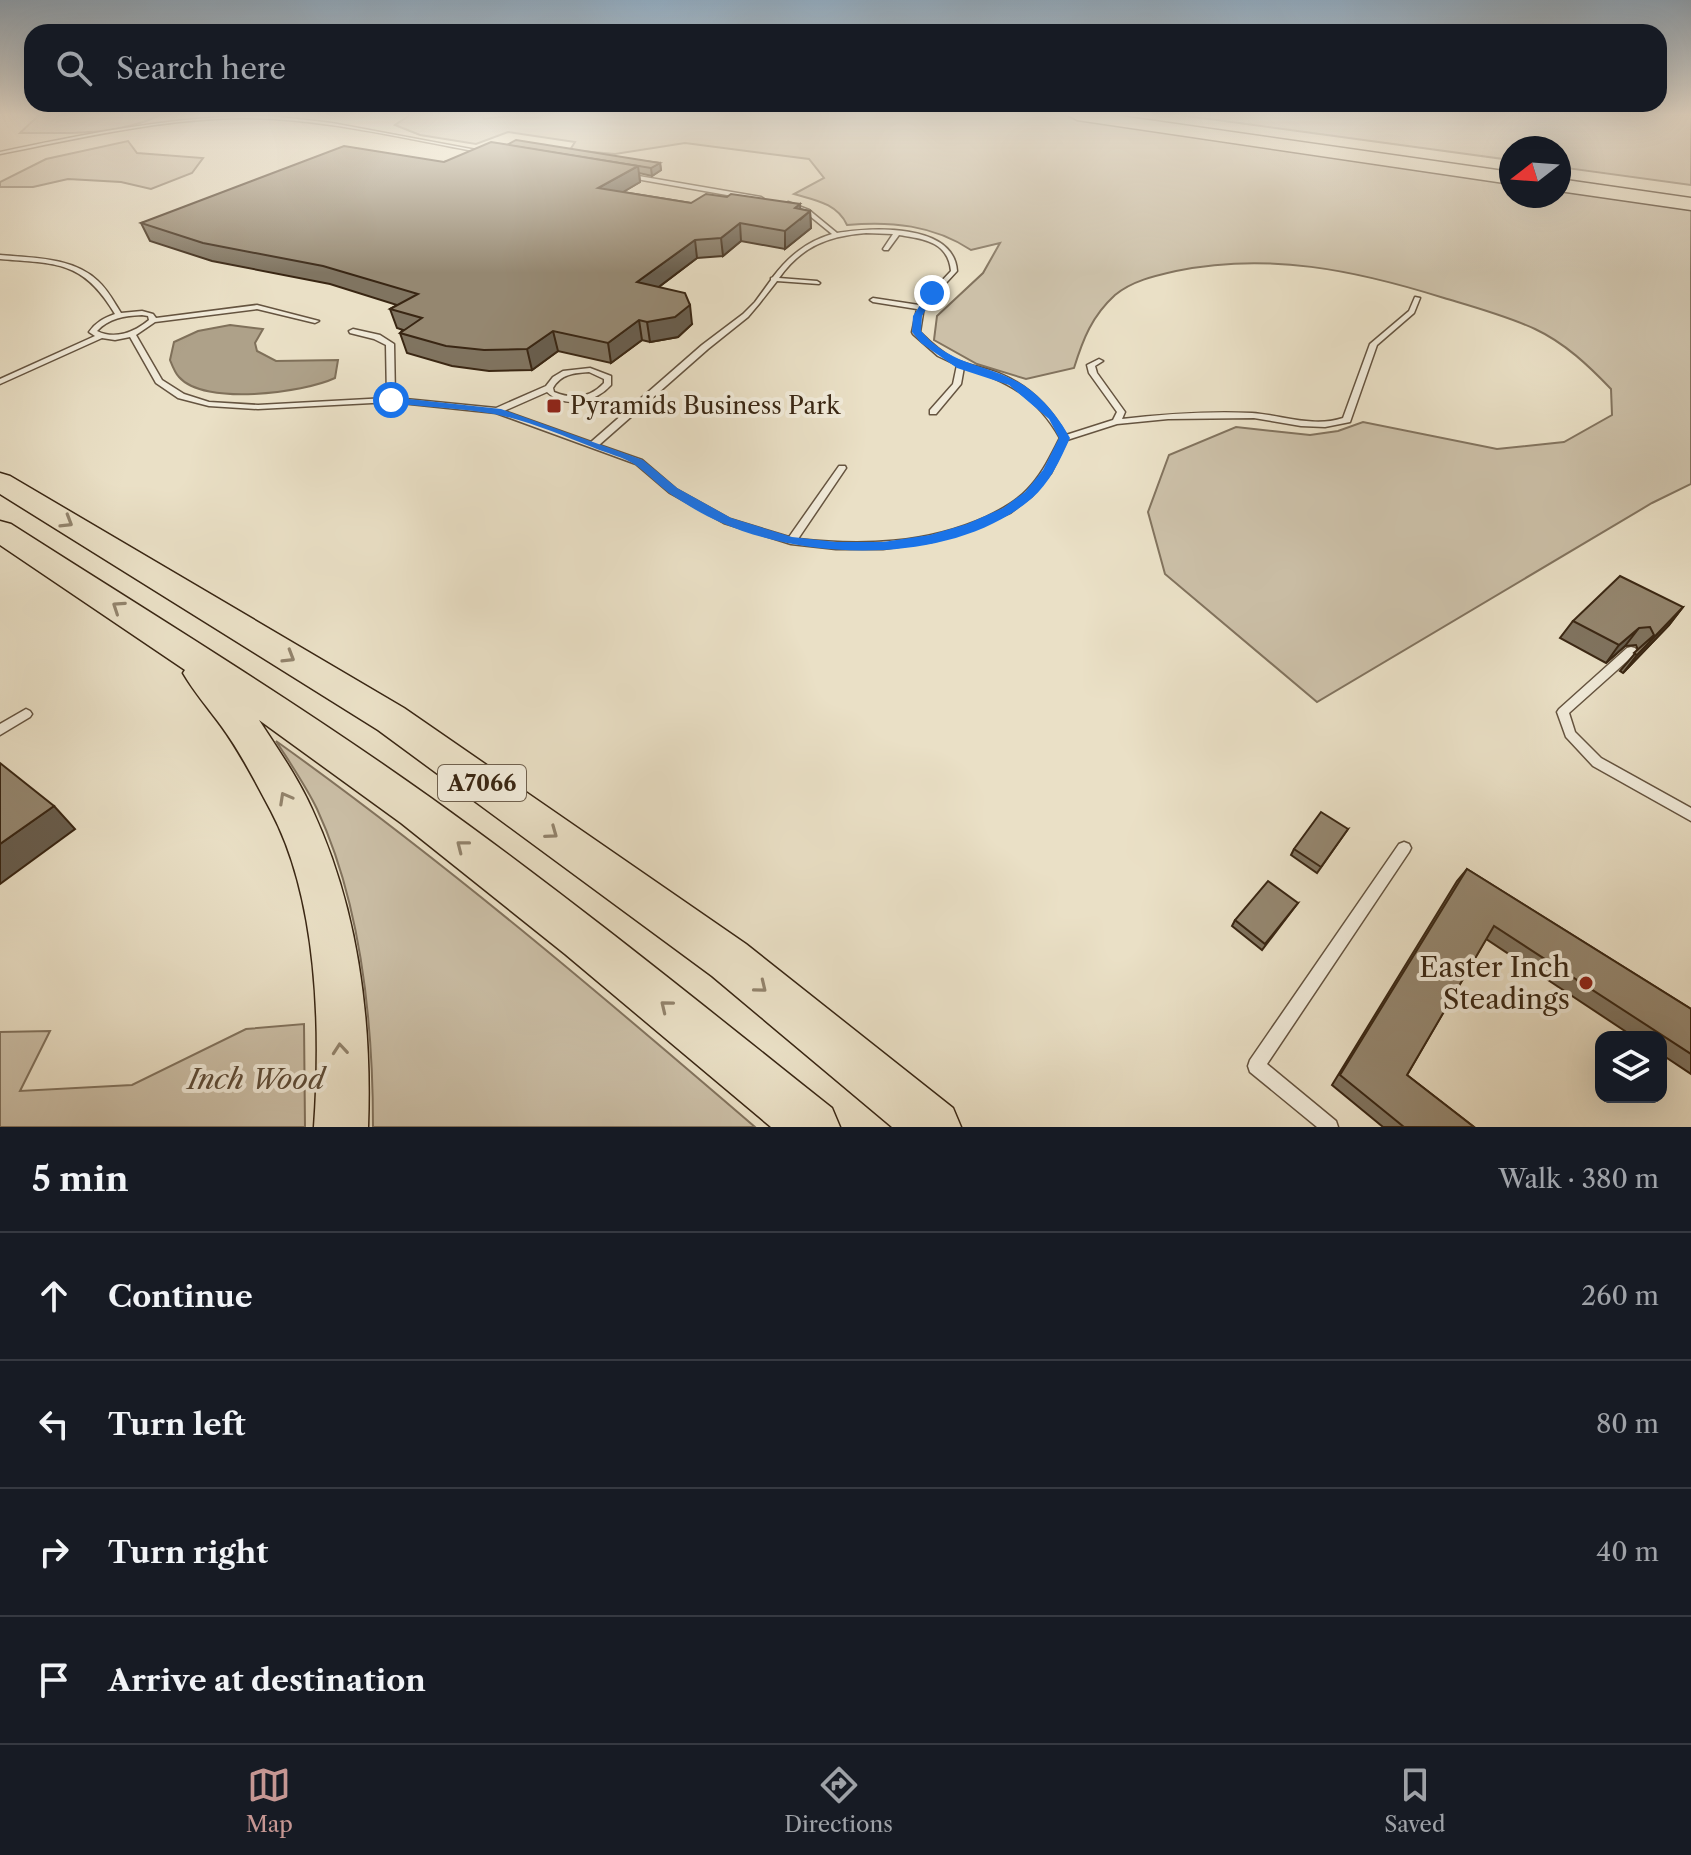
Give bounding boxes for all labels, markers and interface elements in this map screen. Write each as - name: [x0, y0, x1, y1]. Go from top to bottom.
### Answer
- search box: [24, 24, 1667, 112]
- icon: search: [52, 46, 96, 90]
- text: Search here: [116, 50, 286, 87]
- north arrow: [1499, 136, 1571, 208]
- route end: [914, 275, 950, 311]
- route start: [373, 382, 409, 418]
- place label: Pyramids Business Park: [570, 391, 841, 420]
- marker: Pyramids Business Park: [545, 397, 563, 415]
- one-way arrow: [58, 513, 73, 528]
- one-way arrow: [112, 602, 127, 617]
- one-way arrow: [280, 648, 295, 663]
- road number: A7066: [438, 765, 526, 801]
- one-way arrow: [279, 792, 295, 807]
- one-way arrow: [543, 823, 557, 837]
- one-way arrow: [456, 841, 471, 855]
- place label: Easter Inch Steadings: [1419, 950, 1570, 1016]
- marker: Easter Inch Steadings: [1577, 974, 1595, 992]
- one-way arrow: [752, 977, 767, 991]
- one-way arrow: [661, 1001, 676, 1016]
- map controls: [1595, 1031, 1667, 1103]
- button: layers: [1595, 1031, 1667, 1103]
- one-way arrow: [332, 1042, 349, 1055]
- park label: Inch Wood: [185, 1062, 328, 1096]
- text: 5 min: [32, 1158, 129, 1200]
- text: Walk · 380 m: [1498, 1163, 1659, 1195]
- icon: ahead: [32, 1274, 76, 1318]
- text: Continue: [108, 1278, 253, 1315]
- text: 260 m: [1581, 1280, 1659, 1312]
- icon: left: [32, 1402, 76, 1446]
- text: Turn left: [108, 1406, 245, 1443]
- text: 80 m: [1596, 1408, 1659, 1440]
- icon: right: [32, 1530, 76, 1574]
- text: Turn right: [108, 1534, 268, 1571]
- text: 40 m: [1596, 1536, 1659, 1568]
- icon: arrive: [32, 1658, 76, 1702]
- text: Arrive at destination: [108, 1662, 426, 1699]
- tab: Map: [246, 1763, 293, 1838]
- tab: Directions: [784, 1763, 893, 1838]
- tab: Saved: [1384, 1763, 1445, 1838]

